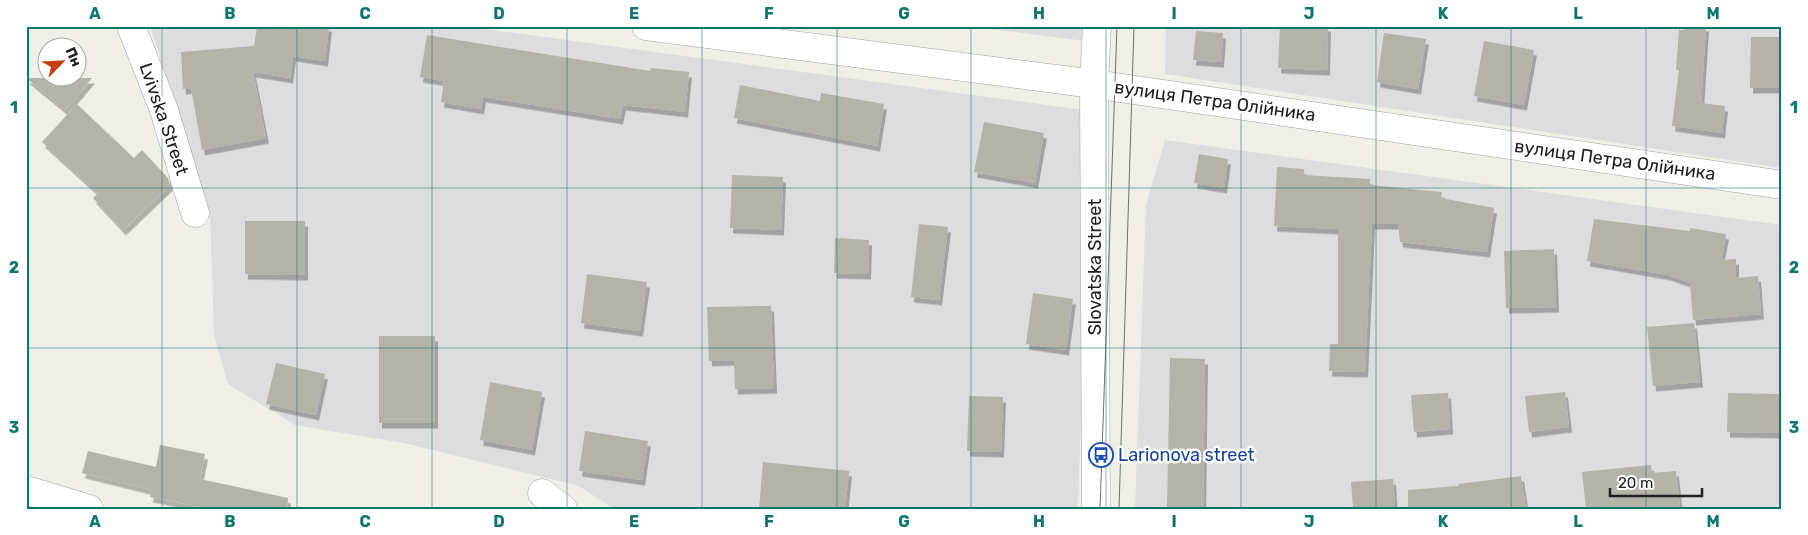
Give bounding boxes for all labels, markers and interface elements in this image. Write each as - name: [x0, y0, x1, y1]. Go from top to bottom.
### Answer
- text: A: [89, 4, 101, 23]
- text: B: [224, 4, 236, 23]
- text: C: [359, 4, 371, 23]
- text: D: [493, 4, 505, 23]
- text: E: [629, 4, 639, 23]
- text: F: [764, 4, 774, 23]
- text: G: [898, 4, 910, 23]
- text: H: [1033, 4, 1045, 23]
- text: I: [1171, 4, 1177, 23]
- text: J: [1304, 4, 1314, 23]
- text: K: [1438, 4, 1449, 23]
- text: L: [1573, 4, 1583, 23]
- text: M: [1706, 4, 1720, 23]
- north arrow: [38, 38, 88, 88]
- text: Пн: [62, 45, 85, 69]
- street label: Lvivska Street: [135, 60, 193, 178]
- street label: вулиця Петра Олійника: [1113, 76, 1317, 126]
- text: 1: [10, 98, 18, 117]
- text: 1: [1790, 98, 1798, 117]
- street label: вулиця Петра Олійника: [1513, 135, 1717, 185]
- street label: Slovatska Street: [1084, 199, 1106, 335]
- text: 2: [9, 258, 19, 277]
- text: 2: [1789, 258, 1799, 277]
- text: 3: [9, 418, 19, 437]
- text: 3: [1789, 418, 1799, 437]
- bus stop icon: Larionova street: [1088, 442, 1114, 468]
- place label: Larionova street: [1118, 444, 1254, 466]
- scale bar: [1610, 465, 1703, 497]
- text: 20 m: [1618, 474, 1653, 492]
- text: A: [89, 512, 101, 531]
- text: B: [224, 512, 236, 531]
- text: C: [359, 512, 371, 531]
- text: D: [493, 512, 505, 531]
- text: E: [629, 512, 639, 531]
- text: F: [764, 512, 774, 531]
- text: G: [898, 512, 910, 531]
- text: H: [1033, 512, 1045, 531]
- text: I: [1171, 512, 1177, 531]
- text: J: [1304, 512, 1314, 531]
- text: K: [1438, 512, 1449, 531]
- text: L: [1573, 512, 1583, 531]
- text: M: [1706, 512, 1720, 531]

